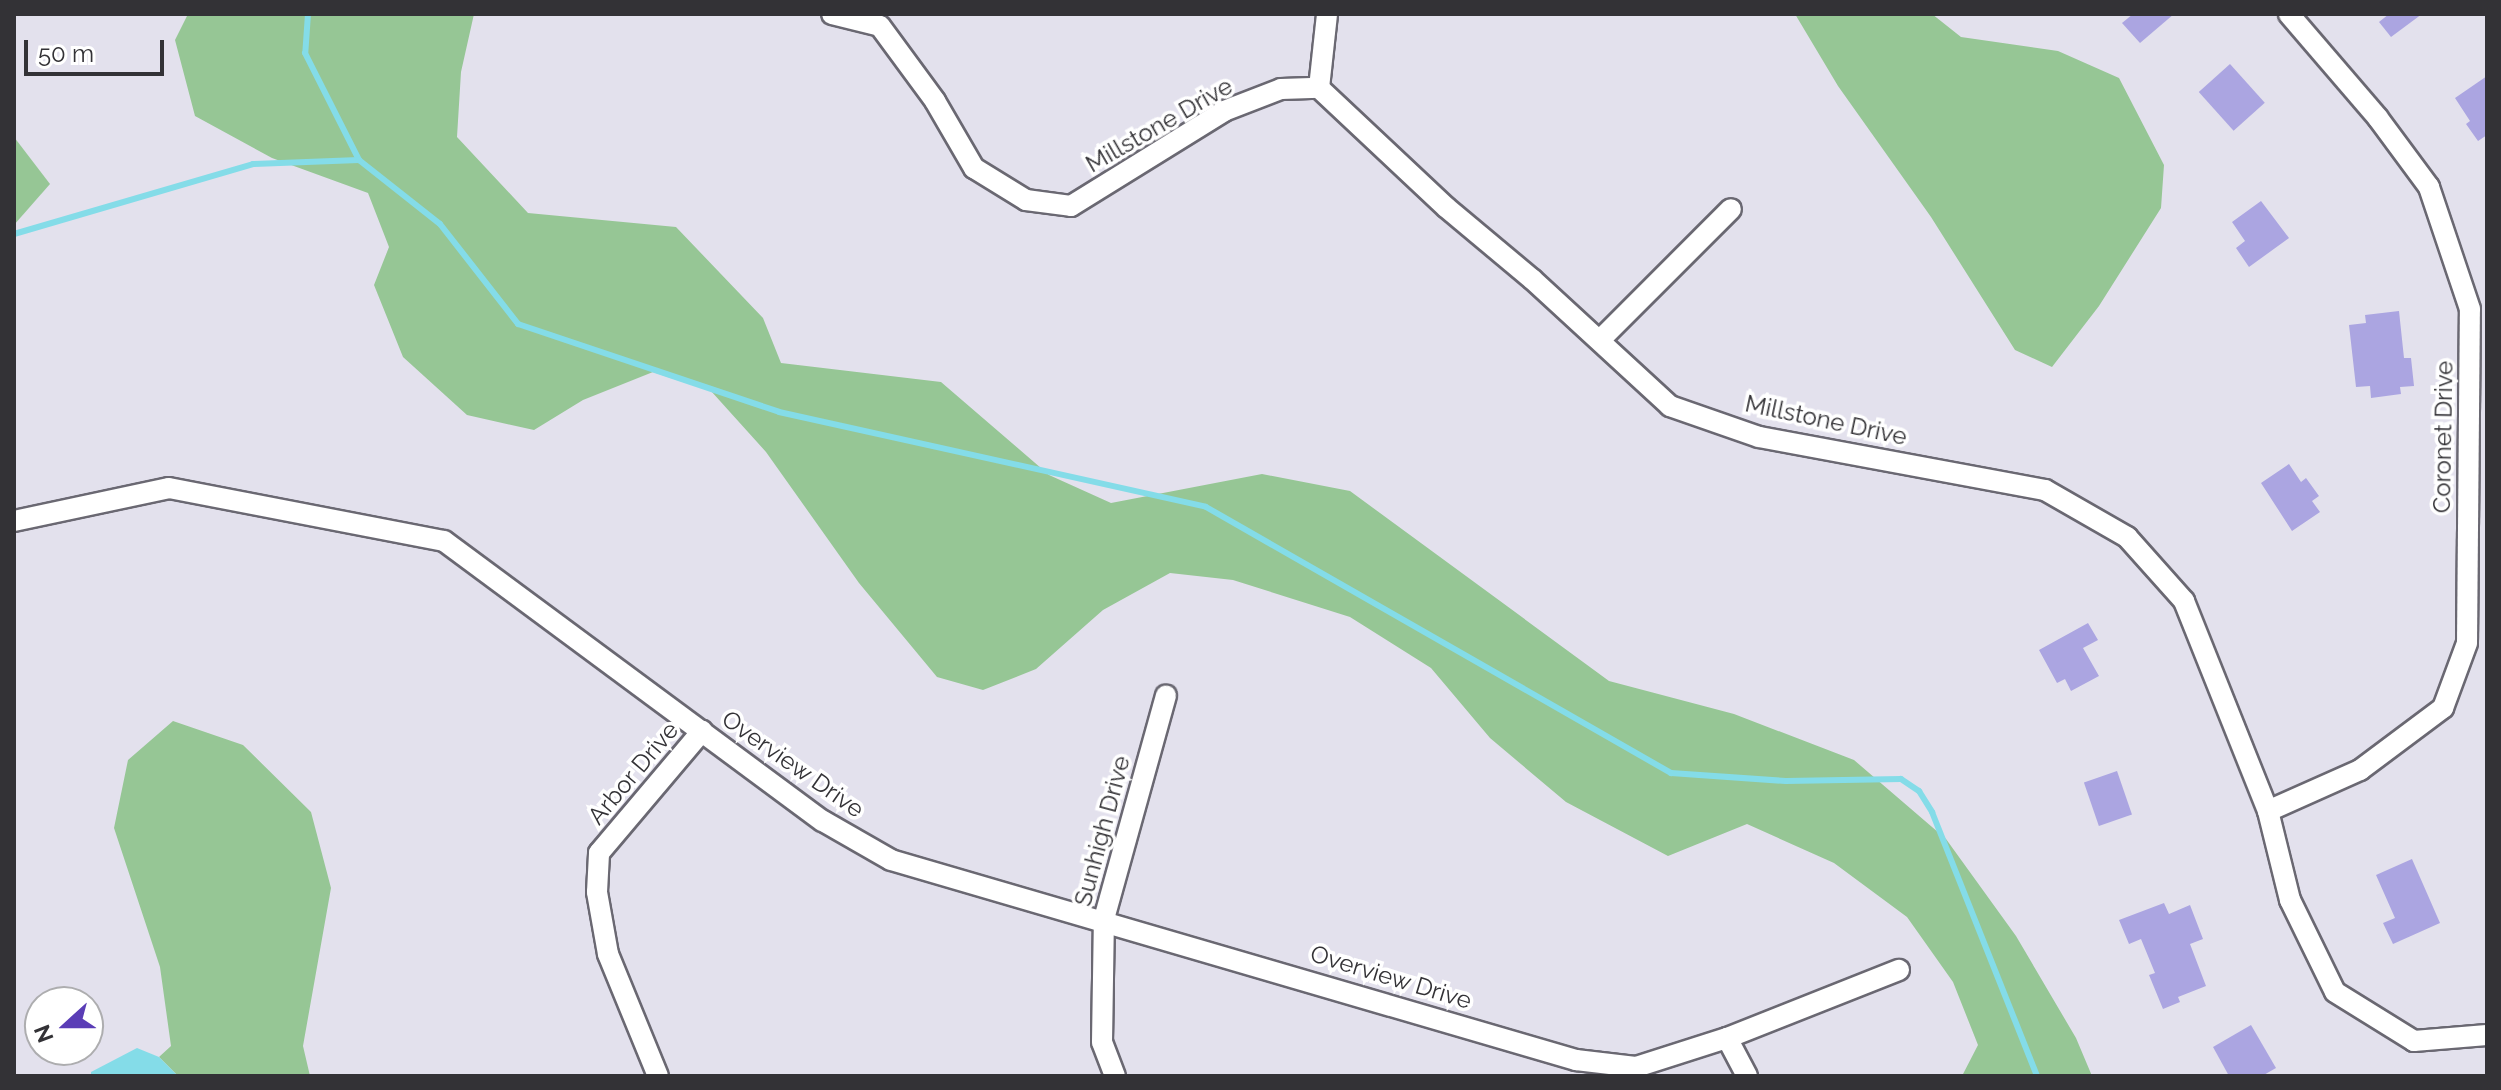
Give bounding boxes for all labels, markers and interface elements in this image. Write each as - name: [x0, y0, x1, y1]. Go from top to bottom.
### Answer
- scale bar: [28, 24, 168, 74]
- text: 50 m: [38, 39, 94, 68]
- street label: Millstone Drive: [1081, 71, 1237, 179]
- street label: Coronet Drive: [2427, 361, 2459, 513]
- street label: Millstone Drive: [1743, 389, 1909, 451]
- street label: Overview Drive: [716, 704, 870, 824]
- street label: Arbor Drive: [582, 716, 684, 830]
- street label: Sunhigh Drive: [1068, 753, 1136, 909]
- street label: Overview Drive: [1307, 939, 1475, 1015]
- north arrow: [24, 986, 104, 1066]
- text: N: [28, 1021, 59, 1046]

